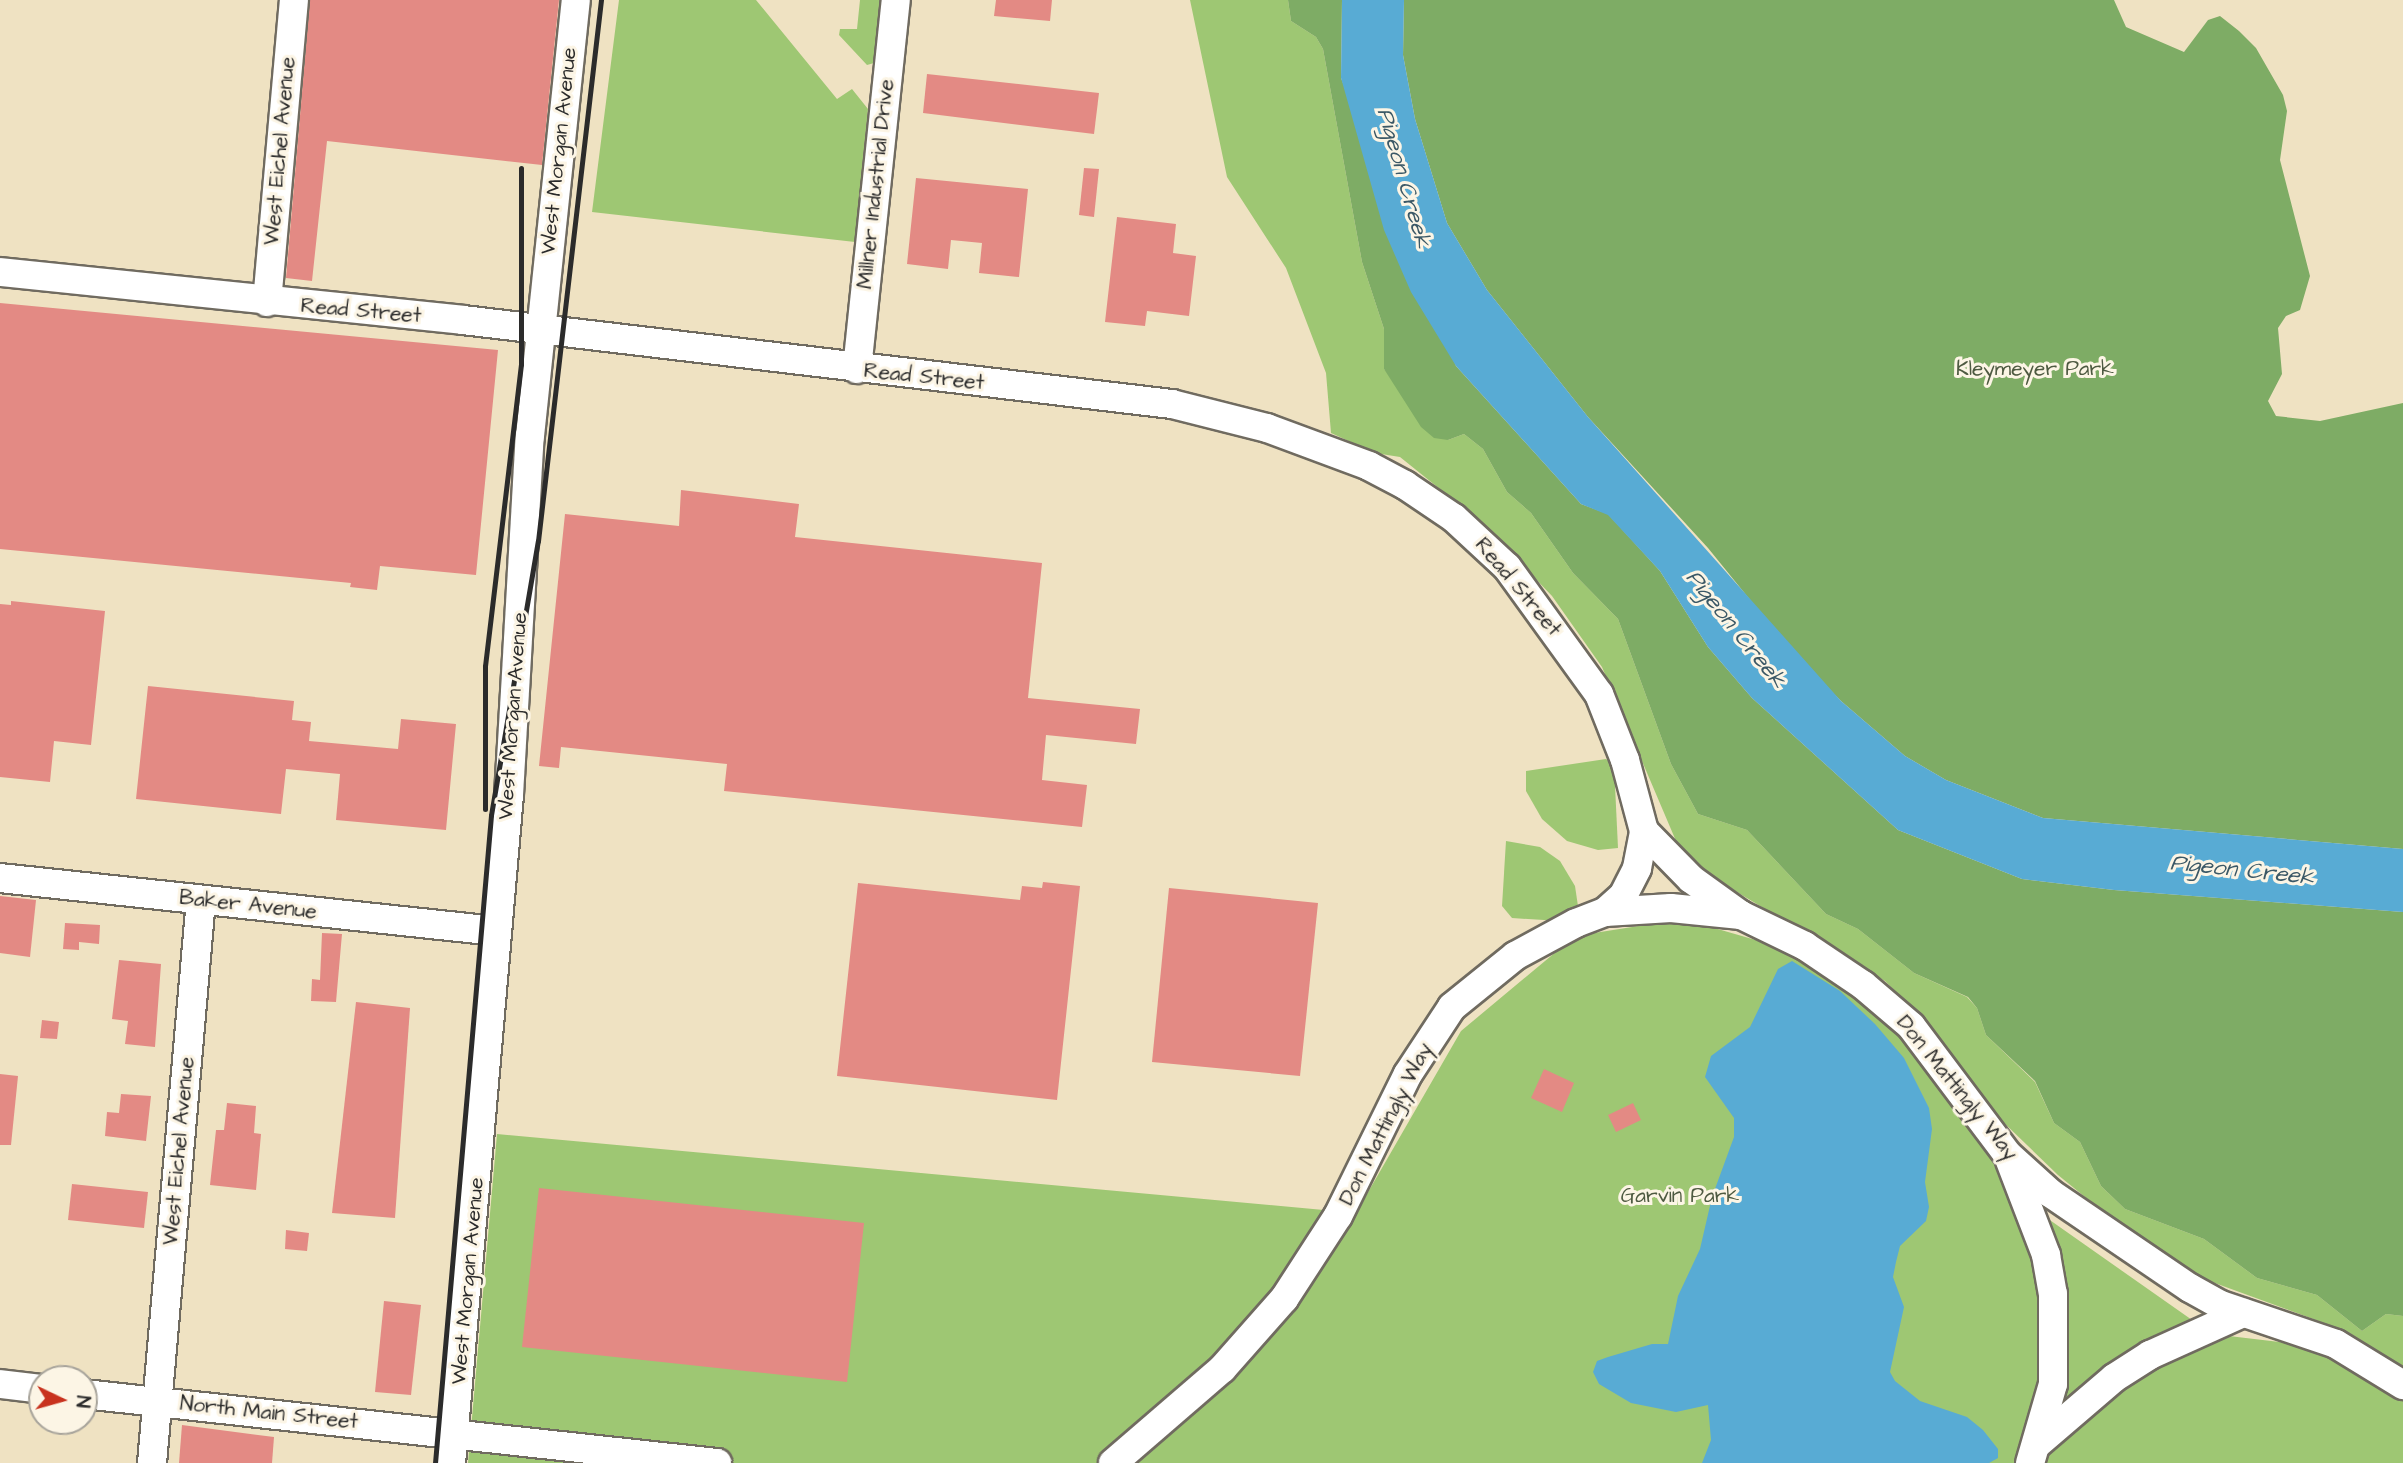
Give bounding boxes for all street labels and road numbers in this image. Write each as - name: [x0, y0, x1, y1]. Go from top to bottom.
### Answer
- street label: West Morgan Avenue: [536, 46, 582, 256]
- street label: West Eichel Avenue: [259, 56, 301, 246]
- street label: Millner Industrial Drive: [852, 78, 900, 290]
- street label: Read Street: [300, 293, 422, 329]
- street label: Read Street: [863, 358, 985, 396]
- street label: Read Street: [1469, 533, 1567, 641]
- street label: West Morgan Avenue: [493, 611, 533, 821]
- street label: Baker Avenue: [178, 885, 318, 925]
- street label: Don Mattingly Way: [1891, 1010, 2023, 1166]
- street label: Don Mattingly Way: [1334, 1039, 1438, 1209]
- street label: West Eichel Avenue: [158, 1056, 200, 1246]
- street label: West Morgan Avenue: [446, 1176, 490, 1386]
- street label: North Main Street: [179, 1391, 359, 1435]

